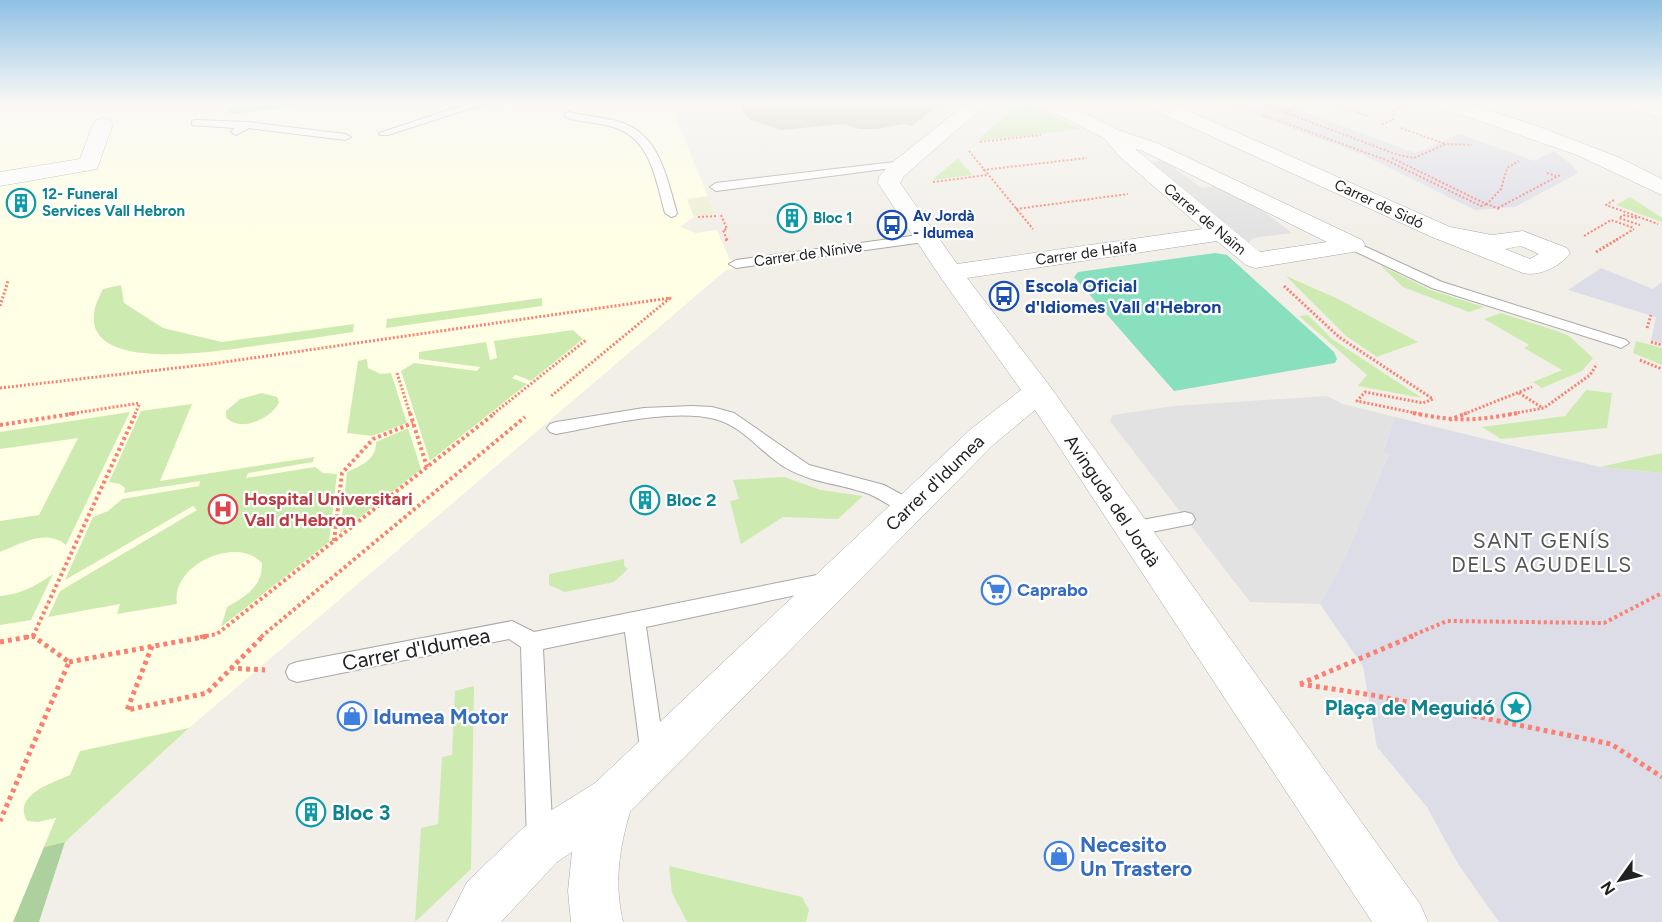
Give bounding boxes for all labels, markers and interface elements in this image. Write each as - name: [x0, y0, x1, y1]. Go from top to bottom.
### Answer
- street label: Carrer de Sidó: [1331, 175, 1427, 233]
- street label: Carrer de Naïm: [1160, 179, 1250, 259]
- place label: 12- Funeral Services Vall Hebron: [42, 185, 185, 220]
- building icon: 12- Funeral Services Vall Hebron: [5, 187, 37, 219]
- building icon: Bloc 1: [776, 202, 808, 234]
- place label: Av Jordà - Idumea: [913, 207, 975, 242]
- place label: Bloc 1: [813, 209, 853, 227]
- bus stop icon: Av Jordà - Idumea: [876, 209, 908, 241]
- street label: Carrer de Haifa: [1034, 237, 1138, 269]
- street label: Carrer de Nínive: [753, 238, 863, 270]
- place label: Escola Oficial d'Idiomes Vall d'Hebron: [1025, 275, 1221, 318]
- bus stop icon: Escola Oficial d'Idiomes Vall d'Hebron: [988, 280, 1020, 312]
- street label: Carrer d'Idumea: [881, 430, 989, 536]
- street label: Avinguda del Jordà: [1060, 431, 1164, 571]
- building icon: Bloc 2: [629, 484, 661, 516]
- place label: Hospital Universitari Vall d'Hebron: [244, 488, 413, 531]
- place label: Bloc 2: [666, 489, 716, 511]
- hospital icon: Hospital Universitari Vall d'Hebron: [207, 493, 239, 525]
- district label: SANT GENÍS DELS AGUDELLS: [1451, 528, 1633, 577]
- supermarket icon: Caprabo: [980, 574, 1012, 606]
- place label: Caprabo: [1017, 579, 1088, 601]
- street label: Carrer d'Idumea: [340, 622, 492, 676]
- place icon: Plaça de Meguidó: [1500, 691, 1532, 723]
- place label: Plaça de Meguidó: [1325, 695, 1495, 720]
- shop icon: Idumea Motor: [336, 700, 368, 732]
- place label: Idumea Motor: [373, 704, 508, 729]
- building icon: Bloc 3: [295, 796, 327, 828]
- place label: Bloc 3: [332, 800, 390, 825]
- place label: Necesito Un Trastero: [1080, 832, 1192, 881]
- shop icon: Necesito Un Trastero: [1043, 840, 1075, 872]
- north arrow: [1590, 850, 1650, 910]
- text: N: [1597, 878, 1619, 899]

